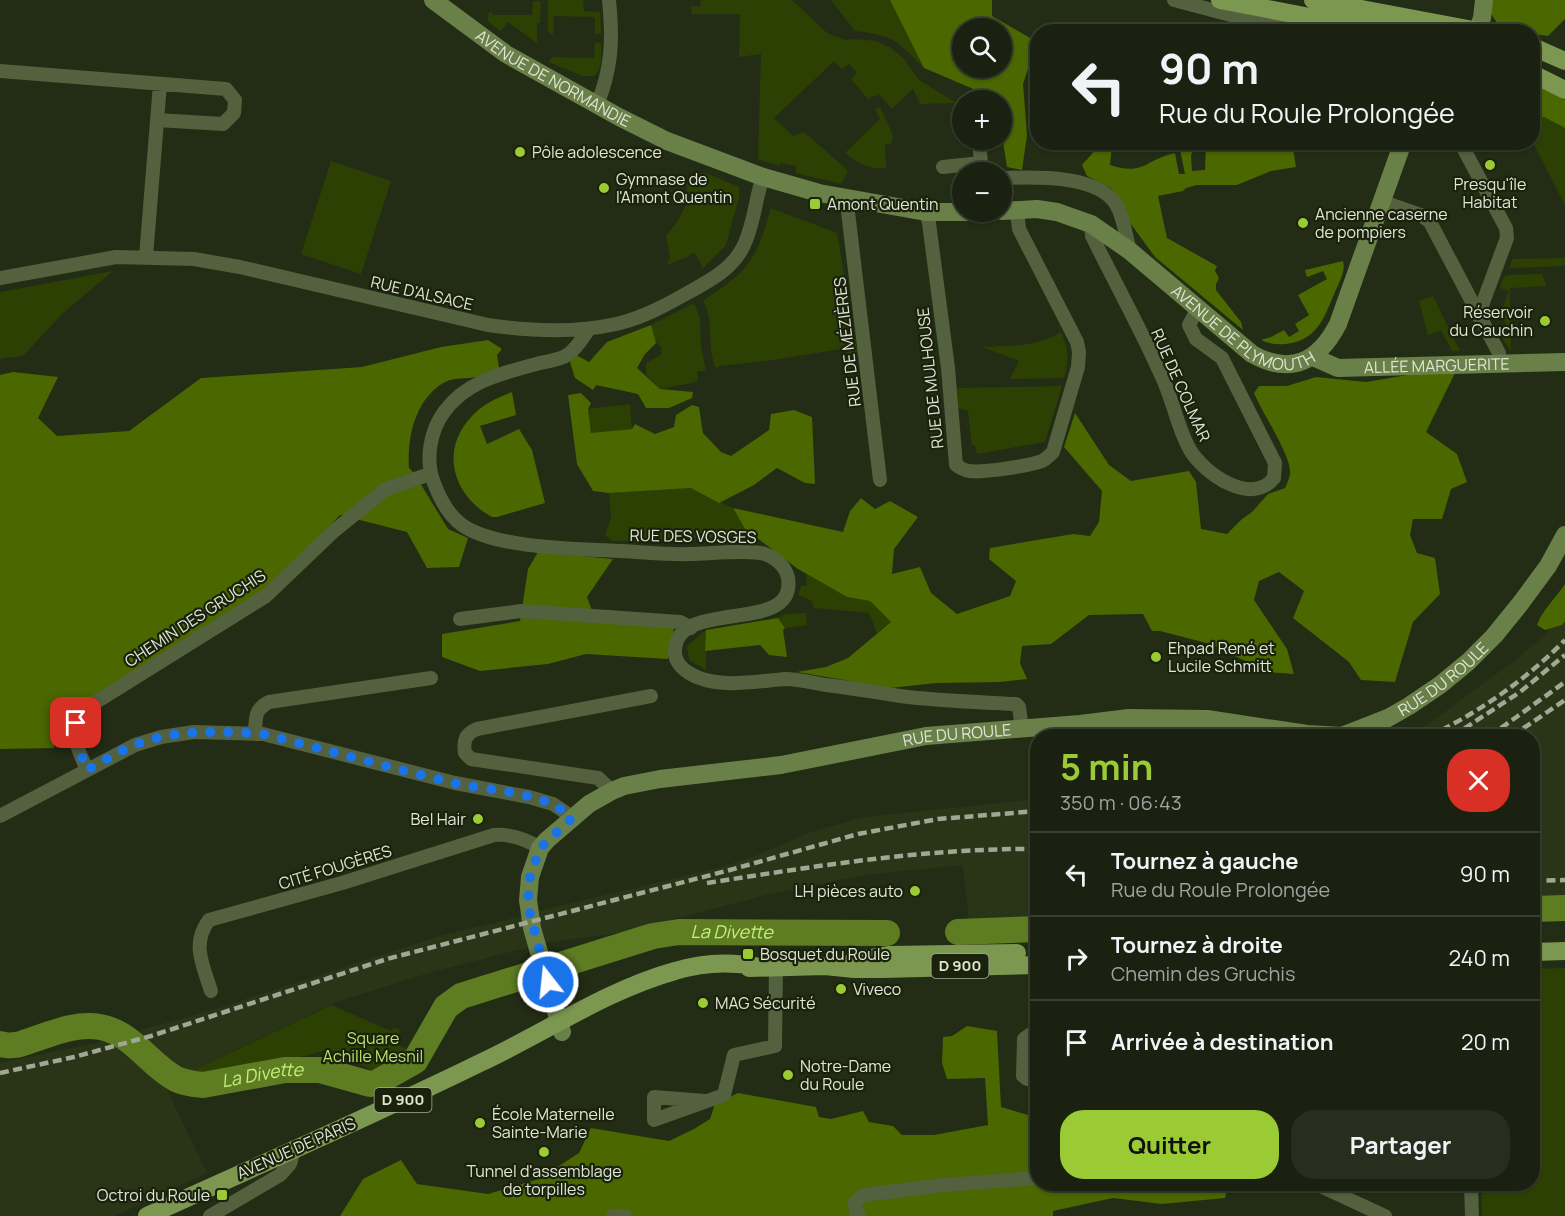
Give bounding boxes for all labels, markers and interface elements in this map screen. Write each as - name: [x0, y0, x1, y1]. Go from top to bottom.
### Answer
- map controls: [952, 18, 1012, 222]
- button: search: [952, 18, 1012, 78]
- street label: AVENUE DE NORMANDIE: [471, 24, 635, 132]
- text: 90 m: [1159, 39, 1259, 97]
- icon: left: [1060, 48, 1138, 126]
- button: +: [952, 90, 1012, 150]
- text: Rue du Roule Prolongée: [1159, 94, 1455, 131]
- place label: Pôle adolescence: [532, 141, 662, 163]
- marker: Pôle adolescence: [513, 145, 527, 159]
- marker: Presqu'île Habitat: [1483, 158, 1497, 172]
- button: −: [952, 162, 1012, 222]
- place label: Gymnase de l'Amont Quentin: [616, 168, 732, 208]
- place label: Presqu'île Habitat: [1454, 173, 1526, 213]
- marker: Gymnase de l'Amont Quentin: [597, 181, 611, 195]
- place label: Amont Quentin: [827, 193, 939, 215]
- marker: Amont Quentin: [808, 197, 822, 211]
- place label: Ancienne caserne de pompiers: [1315, 203, 1448, 243]
- marker: Ancienne caserne de pompiers: [1296, 216, 1310, 230]
- street label: RUE D'ALSACE: [369, 271, 475, 315]
- street label: RUE DE MÉZIÈRES: [828, 276, 866, 408]
- street label: AVENUE DE PLYMOUTH: [1167, 280, 1319, 375]
- place label: Réservoir du Cauchin: [1449, 301, 1533, 341]
- street label: RUE DE MULHOUSE: [912, 306, 948, 450]
- marker: Réservoir du Cauchin: [1538, 314, 1552, 328]
- street label: RUE DE COLMAR: [1146, 325, 1216, 445]
- street label: ALLÉE MARGUERITE: [1363, 352, 1510, 378]
- street label: RUE DES VOSGES: [629, 524, 757, 548]
- street label: CHEMIN DES GRUCHIS: [120, 564, 270, 672]
- place label: Ehpad René et Lucile Schmitt: [1168, 637, 1275, 677]
- street label: RUE DU ROULE: [1394, 637, 1493, 721]
- marker: Ehpad René et Lucile Schmitt: [1149, 650, 1163, 664]
- pin: [50, 697, 101, 748]
- icon: arrive: [59, 706, 92, 739]
- street label: RUE DU ROULE: [901, 718, 1012, 751]
- text: 5 min: [1060, 742, 1153, 791]
- button: close: [1447, 749, 1510, 812]
- text: 350 m · 06:43: [1060, 789, 1182, 816]
- place label: Bel Hair: [411, 808, 466, 830]
- marker: Bel Hair: [471, 812, 485, 826]
- street label: CITÉ FOUGÈRES: [276, 839, 394, 895]
- text: Tournez à gauche: [1111, 846, 1298, 876]
- icon: left: [1060, 858, 1093, 891]
- text: 90 m: [1460, 859, 1510, 889]
- text: Rue du Roule Prolongée: [1111, 876, 1330, 903]
- place label: LH pièces auto: [795, 880, 903, 902]
- marker: LH pièces auto: [908, 884, 922, 898]
- water label: La Divette: [690, 919, 774, 943]
- text: Tournez à droite: [1111, 930, 1283, 960]
- icon: right: [1060, 942, 1093, 975]
- place label: Bosquet du Roule: [760, 943, 890, 965]
- text: 240 m: [1448, 943, 1510, 973]
- marker: Bosquet du Roule: [741, 947, 755, 961]
- position arrow: [516, 950, 580, 1014]
- road number: D 900: [932, 954, 988, 978]
- text: Chemin des Gruchis: [1111, 960, 1295, 987]
- place label: Viveco: [853, 978, 901, 1000]
- marker: Viveco: [834, 982, 848, 996]
- place label: MAG Sécurité: [715, 992, 816, 1014]
- marker: MAG Sécurité: [696, 996, 710, 1010]
- icon: arrive: [1060, 1026, 1093, 1059]
- park label: Square Achille Mesnil: [323, 1027, 423, 1067]
- text: Arrivée à destination: [1111, 1027, 1334, 1057]
- text: 20 m: [1461, 1027, 1510, 1057]
- place label: Notre-Dame du Roule: [800, 1055, 891, 1095]
- water label: La Divette: [219, 1057, 304, 1092]
- marker: Notre-Dame du Roule: [781, 1068, 795, 1082]
- road number: D 900: [374, 1088, 432, 1112]
- place label: École Maternelle Sainte-Marie: [492, 1103, 615, 1143]
- button: Quitter: [1060, 1110, 1279, 1179]
- button: Partager: [1291, 1110, 1510, 1179]
- street label: AVENUE DE PARIS: [233, 1112, 359, 1184]
- marker: École Maternelle Sainte-Marie: [473, 1116, 487, 1130]
- marker: Tunnel d'assemblage de torpilles: [537, 1145, 551, 1159]
- place label: Tunnel d'assemblage de torpilles: [466, 1160, 622, 1200]
- place label: Octroi du Roule: [97, 1184, 210, 1206]
- marker: Octroi du Roule: [215, 1188, 229, 1202]

